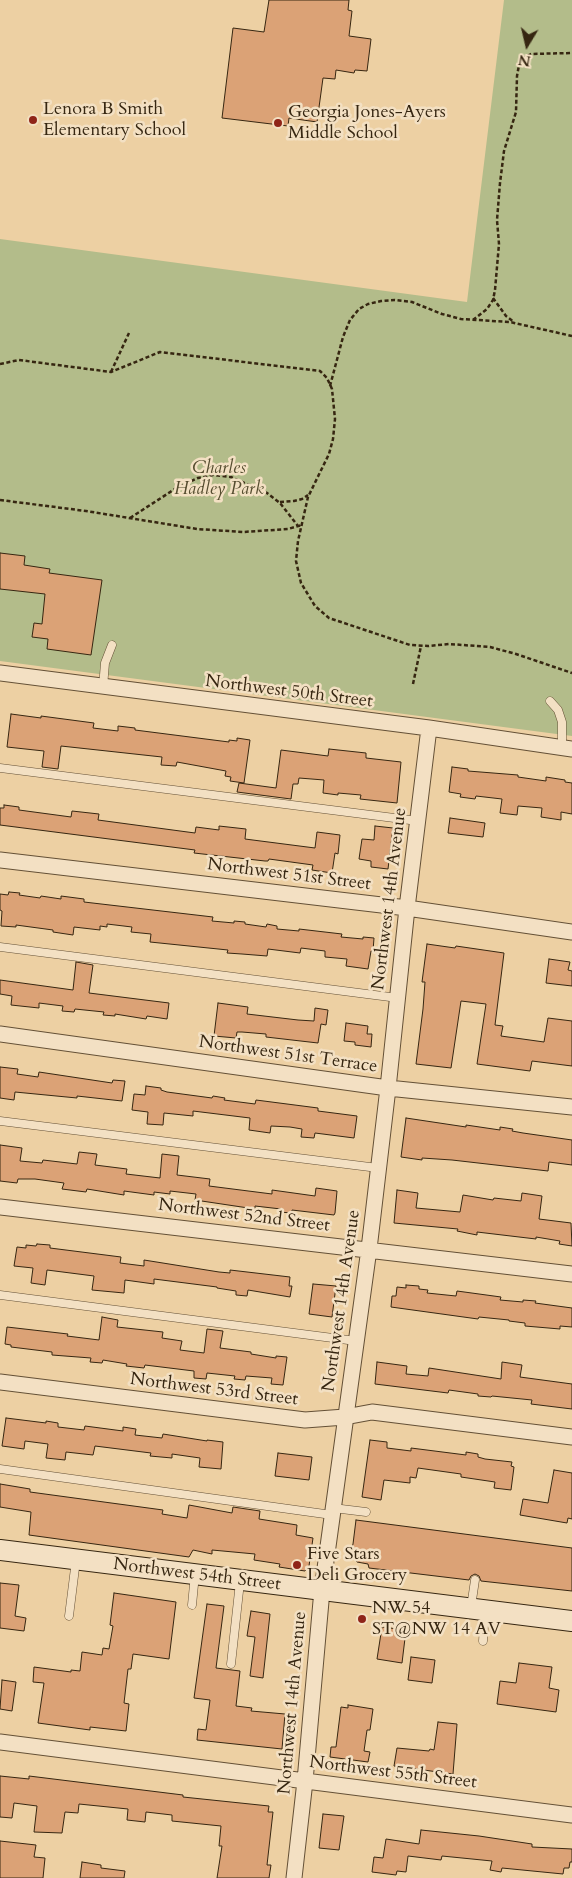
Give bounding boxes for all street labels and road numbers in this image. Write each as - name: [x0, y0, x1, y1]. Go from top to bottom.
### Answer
- street label: Northwest 50th Street: [204, 671, 374, 713]
- street label: Northwest 14th Avenue: [368, 807, 412, 991]
- street label: Northwest 51st Street: [206, 854, 372, 896]
- street label: Northwest 51st Terrace: [197, 1032, 379, 1078]
- street label: Northwest 52nd Street: [157, 1195, 331, 1237]
- street label: Northwest 14th Avenue: [319, 1209, 365, 1393]
- street label: Northwest 53rd Street: [129, 1369, 299, 1411]
- street label: Northwest 54th Street: [112, 1554, 282, 1596]
- street label: Northwest 14th Avenue: [274, 1611, 312, 1795]
- street label: Northwest 55th Street: [308, 1752, 478, 1794]

